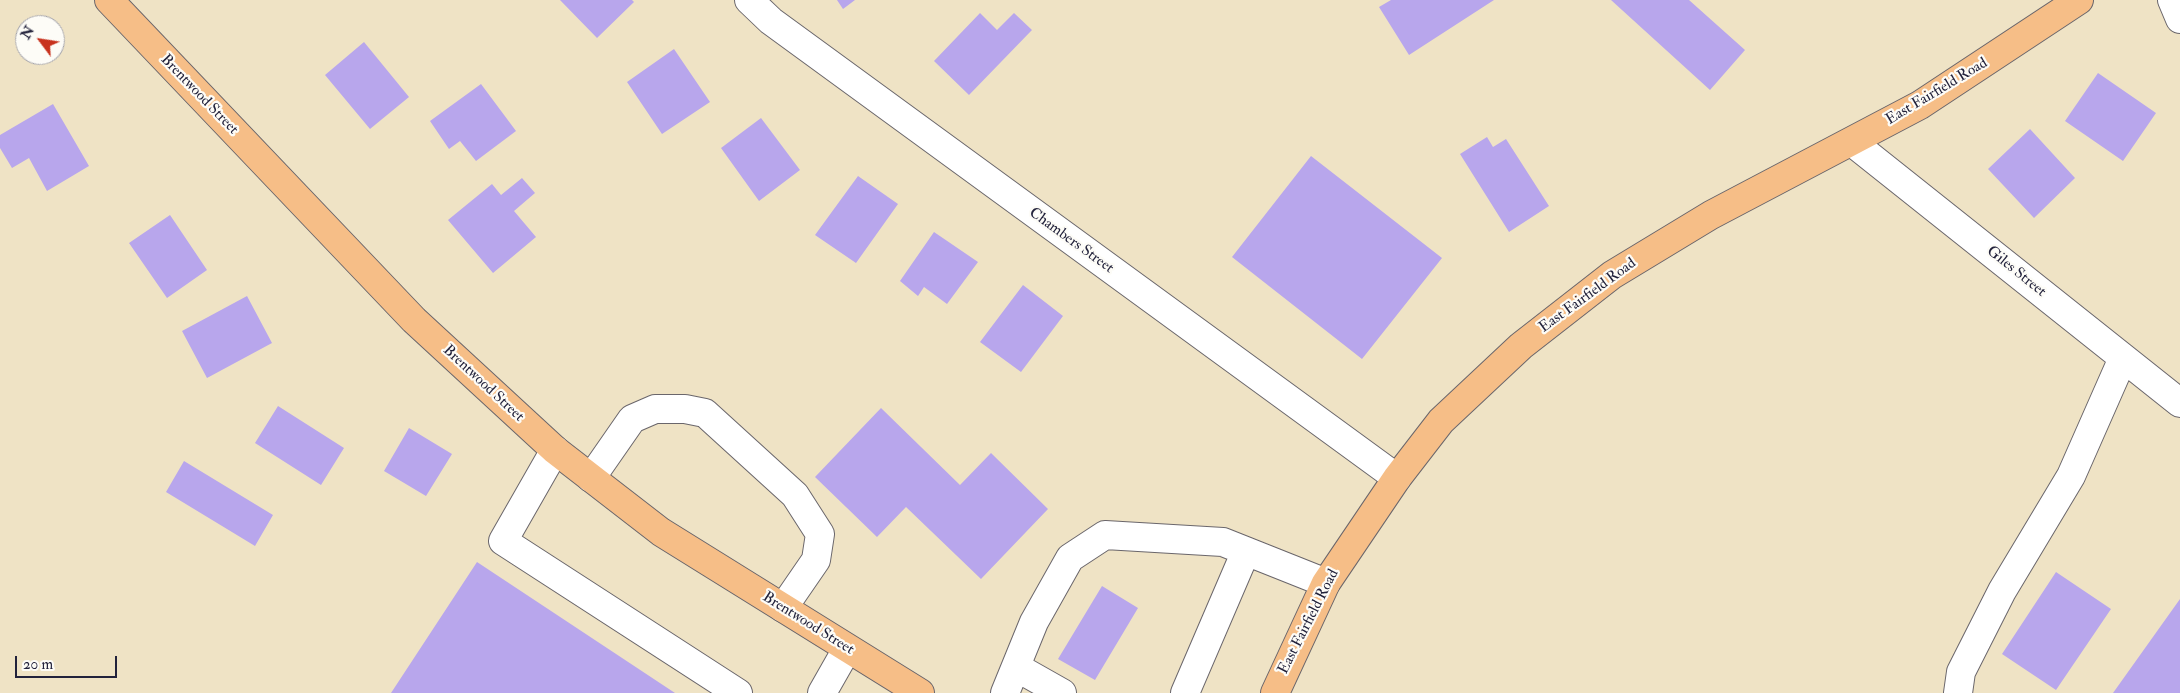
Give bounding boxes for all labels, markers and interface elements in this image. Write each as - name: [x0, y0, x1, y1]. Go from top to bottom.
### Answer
- north arrow: [15, 15, 65, 65]
- text: N: [17, 23, 38, 42]
- street label: Brentwood Street: [156, 51, 242, 139]
- street label: East Fairfield Road: [1883, 55, 1991, 129]
- street label: Chambers Street: [1025, 204, 1117, 278]
- street label: Giles Street: [1983, 243, 2049, 301]
- street label: East Fairfield Road: [1536, 255, 1640, 337]
- street label: Brentwood Street: [439, 342, 527, 426]
- street label: East Fairfield Road: [1275, 567, 1343, 677]
- street label: Brentwood Street: [759, 589, 857, 659]
- scale bar: [18, 646, 120, 678]
- text: 20 m: [23, 655, 53, 674]

